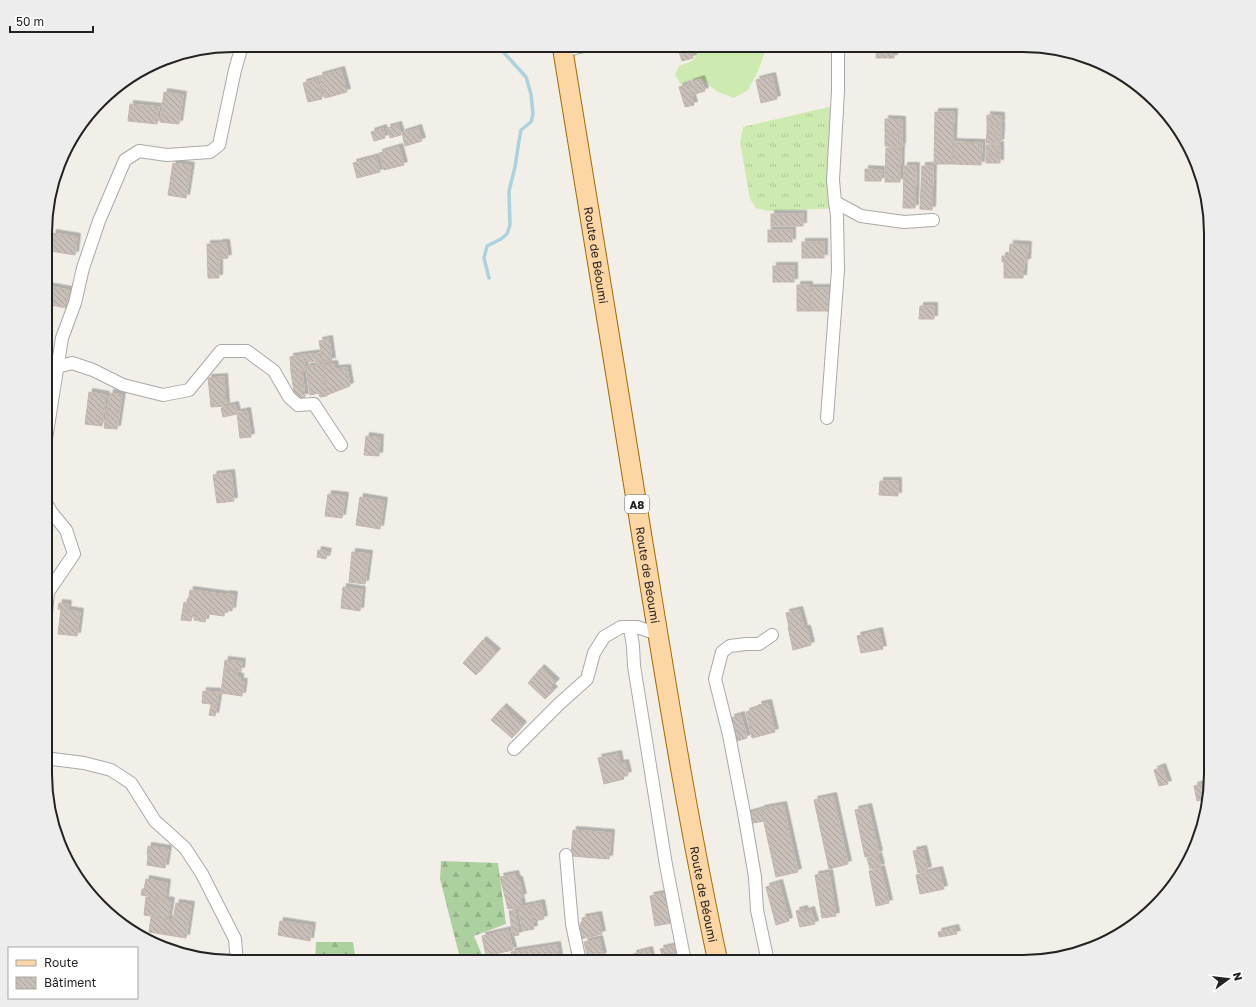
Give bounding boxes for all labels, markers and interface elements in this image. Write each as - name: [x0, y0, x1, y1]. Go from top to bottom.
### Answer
- scale bar: [10, 8, 93, 34]
- text: 50 m: [16, 14, 44, 29]
- street label: Route de Béoumi: [581, 206, 612, 305]
- road number: A8: [625, 495, 649, 513]
- street label: Route de Béoumi: [633, 525, 664, 625]
- street label: Route de Béoumi: [687, 845, 721, 944]
- legend: [8, 947, 138, 999]
- text: Route: [44, 955, 78, 970]
- north arrow: [1208, 959, 1248, 999]
- text: N: [1231, 971, 1246, 982]
- text: Bâtiment: [44, 975, 97, 990]

